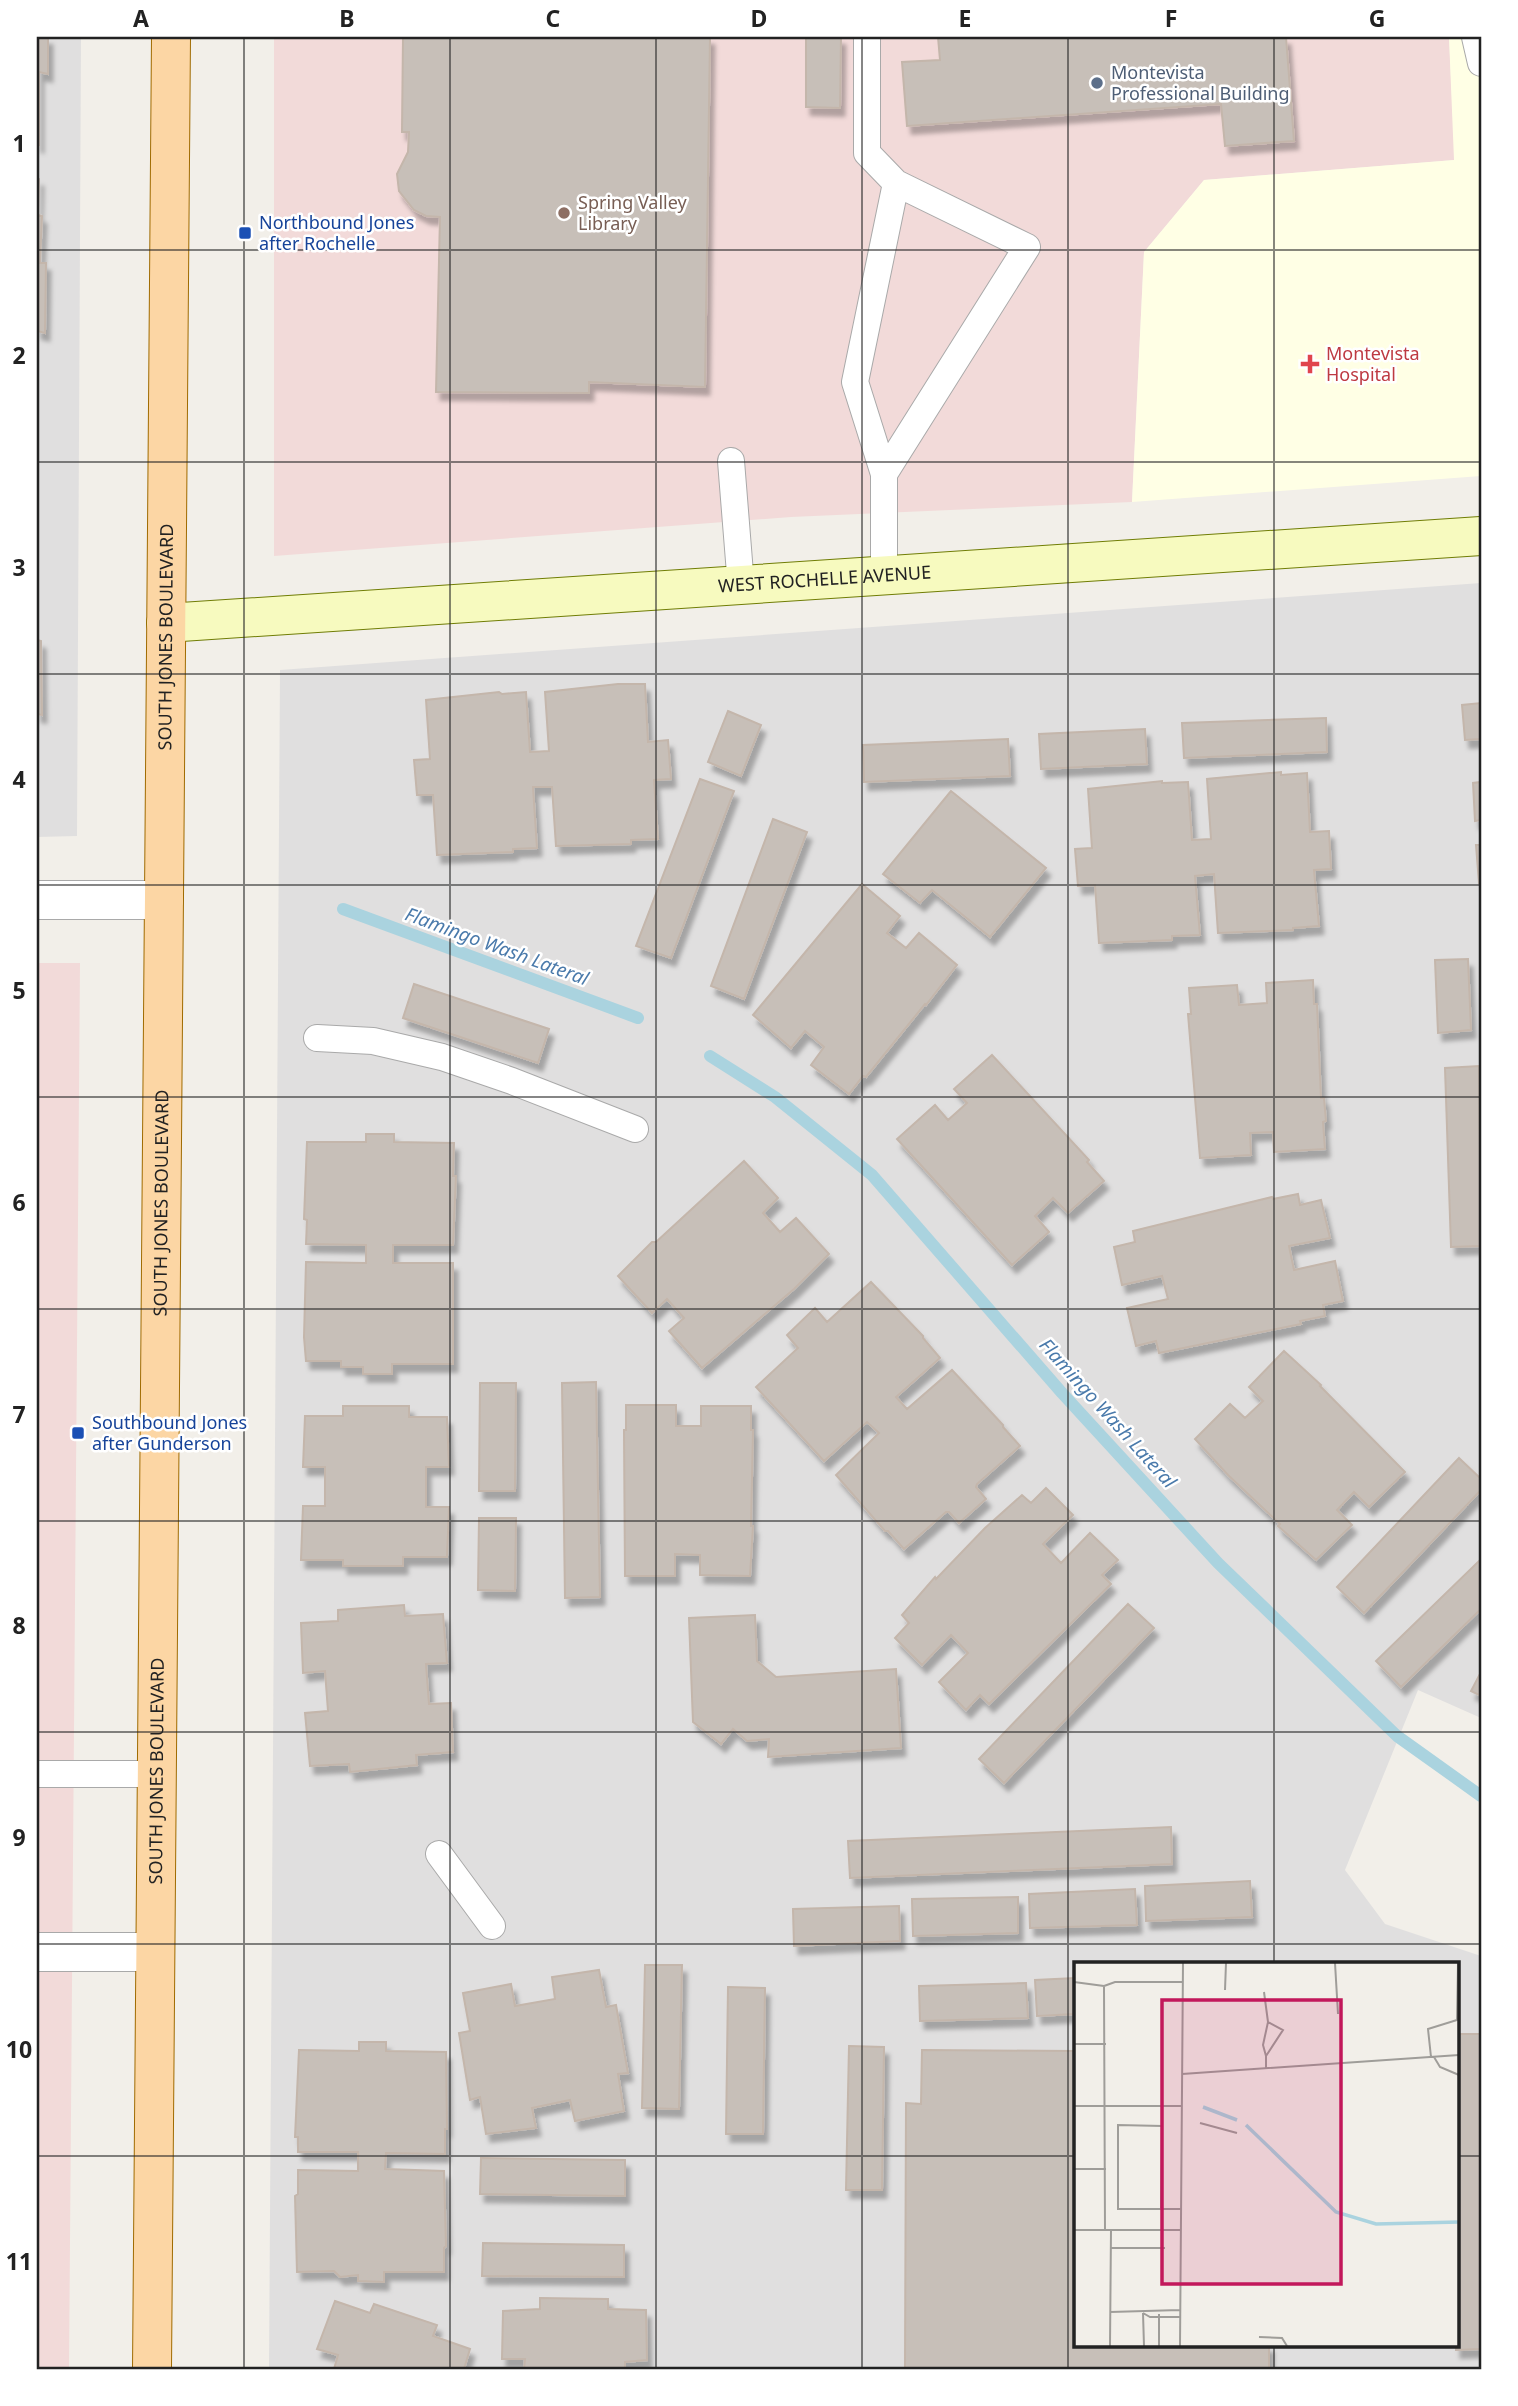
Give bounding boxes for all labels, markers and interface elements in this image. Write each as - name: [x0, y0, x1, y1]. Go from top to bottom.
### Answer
- text: A: [133, 2, 149, 34]
- text: B: [339, 2, 355, 34]
- text: C: [546, 2, 561, 34]
- text: D: [751, 2, 767, 34]
- text: E: [959, 2, 971, 34]
- text: F: [1165, 2, 1177, 34]
- text: G: [1369, 2, 1385, 34]
- place label: Montevista Professional Building: [1111, 60, 1290, 105]
- marker: Montevista Professional Building: [1089, 75, 1105, 91]
- text: 1: [12, 127, 26, 159]
- place label: Spring Valley Library: [578, 190, 688, 235]
- marker: Spring Valley Library: [556, 205, 572, 221]
- place label: Northbound Jones after Rochelle: [259, 210, 414, 255]
- marker: Northbound Jones after Rochelle: [237, 225, 253, 241]
- text: 2: [12, 339, 26, 371]
- place label: Montevista Hospital: [1326, 341, 1420, 386]
- marker: Montevista Hospital: [1300, 354, 1320, 374]
- street label: SOUTH JONES BOULEVARD: [152, 524, 178, 751]
- text: 3: [12, 551, 26, 583]
- street label: WEST ROCHELLE AVENUE: [717, 559, 932, 597]
- text: 4: [12, 763, 26, 795]
- water label: Flamingo Wash Lateral: [402, 901, 593, 992]
- text: 5: [12, 974, 26, 1006]
- street label: SOUTH JONES BOULEVARD: [148, 1090, 173, 1317]
- text: 6: [12, 1186, 26, 1218]
- water label: Flamingo Wash Lateral: [1034, 1332, 1183, 1494]
- text: 7: [12, 1398, 26, 1430]
- place label: Southbound Jones after Gunderson: [92, 1410, 247, 1455]
- marker: Southbound Jones after Gunderson: [70, 1425, 86, 1441]
- text: 8: [12, 1609, 26, 1641]
- street label: SOUTH JONES BOULEVARD: [143, 1658, 169, 1884]
- text: 9: [12, 1821, 26, 1853]
- inset map: [1074, 1962, 1458, 2346]
- text: 10: [6, 2033, 32, 2065]
- text: 11: [6, 2245, 32, 2277]

